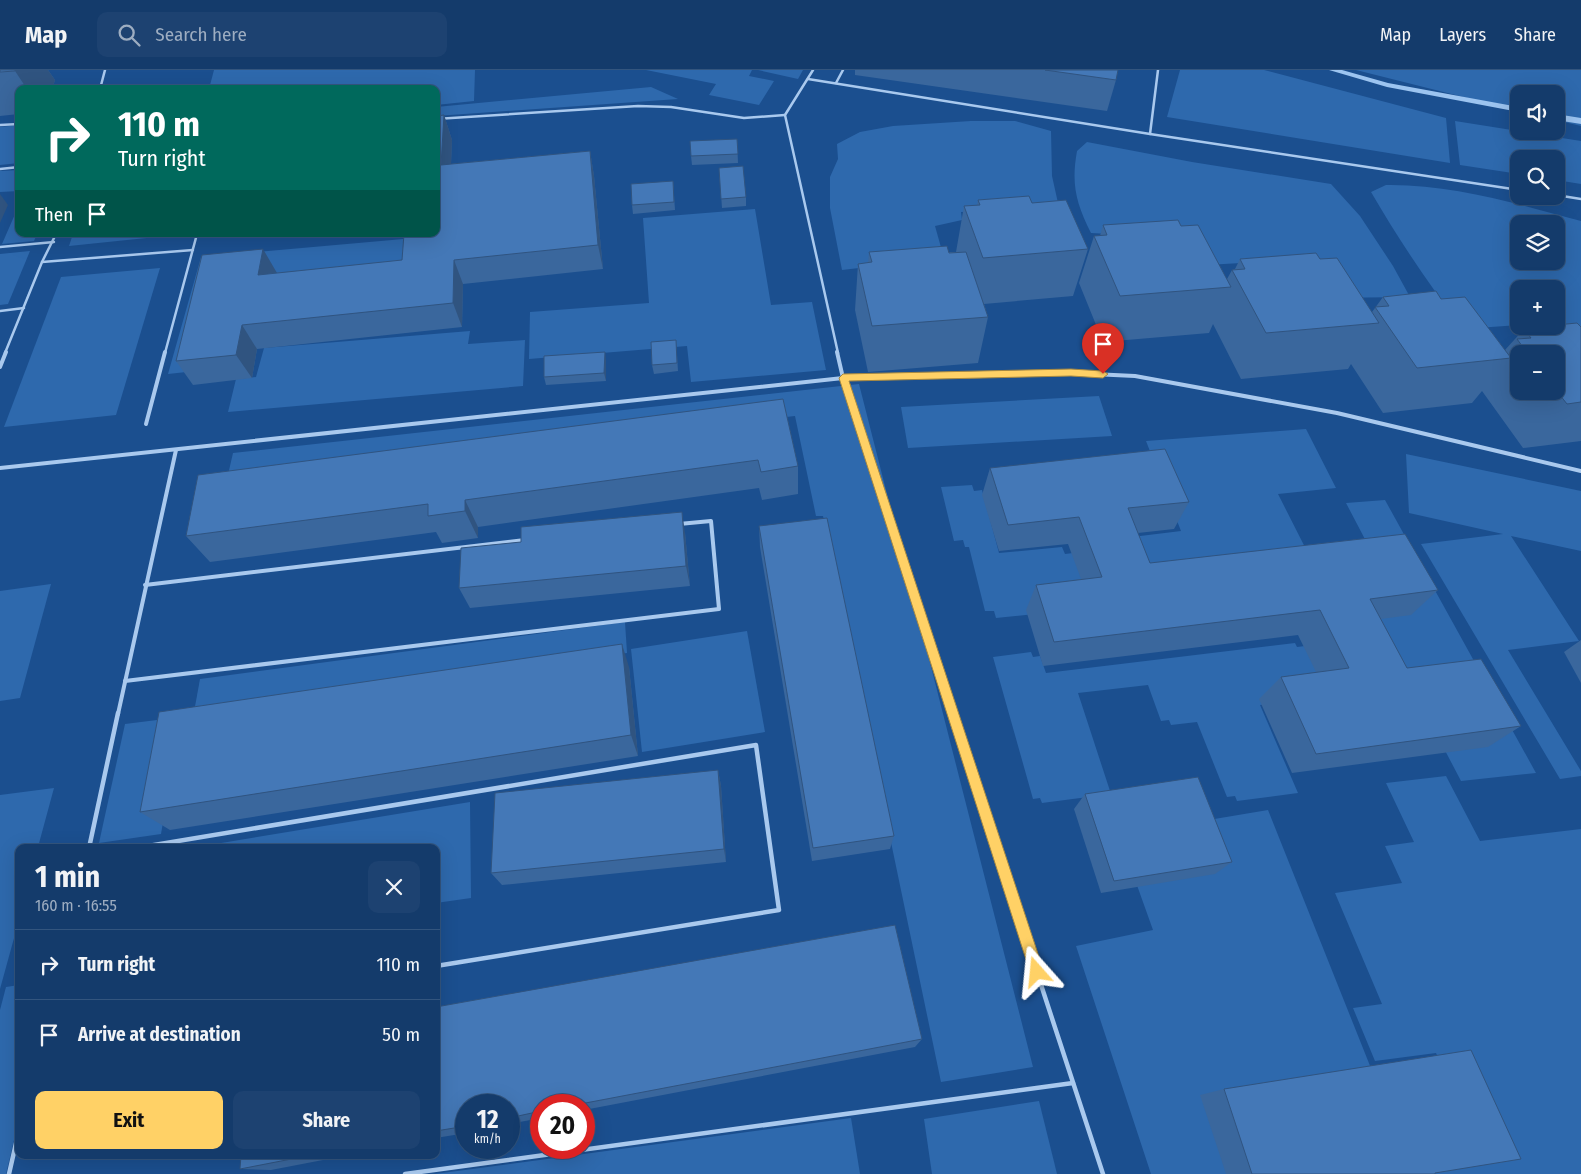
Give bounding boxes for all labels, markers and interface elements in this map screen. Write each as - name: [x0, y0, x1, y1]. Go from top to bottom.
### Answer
- search box: [97, 12, 447, 57]
- text: Map: [25, 21, 67, 49]
- icon: search: [115, 21, 143, 49]
- text: Search here: [155, 23, 247, 46]
- text: Map: [1380, 24, 1411, 46]
- text: Layers: [1439, 24, 1486, 46]
- text: Share: [1514, 24, 1556, 46]
- map controls: [1510, 85, 1565, 400]
- button: sound: [1510, 85, 1565, 140]
- text: 110 m: [118, 103, 200, 145]
- icon: right: [35, 105, 100, 170]
- text: Turn right: [118, 145, 206, 172]
- button: search: [1510, 150, 1565, 205]
- icon: arrive: [83, 200, 111, 228]
- text: Then: [35, 203, 73, 226]
- button: layers: [1510, 215, 1565, 270]
- button: +: [1510, 280, 1565, 335]
- pin: [1082, 323, 1124, 374]
- icon: arrive: [1089, 330, 1117, 358]
- button: −: [1510, 345, 1565, 400]
- text: 1 min: [35, 859, 100, 895]
- button: close: [368, 861, 420, 913]
- text: 160 m · 16:55: [35, 896, 117, 915]
- position arrow: [1010, 945, 1062, 997]
- icon: right: [35, 951, 63, 979]
- text: Turn right: [78, 953, 155, 976]
- text: 110 m: [376, 953, 420, 976]
- icon: arrive: [35, 1021, 63, 1049]
- text: Arrive at destination: [78, 1023, 241, 1046]
- text: 50 m: [382, 1023, 420, 1046]
- button: Exit: [35, 1091, 223, 1149]
- button: Share: [233, 1091, 420, 1149]
- speed limit sign: 20: [530, 1094, 595, 1159]
- text: 12: [476, 1105, 499, 1135]
- text: km/h: [474, 1132, 501, 1146]

